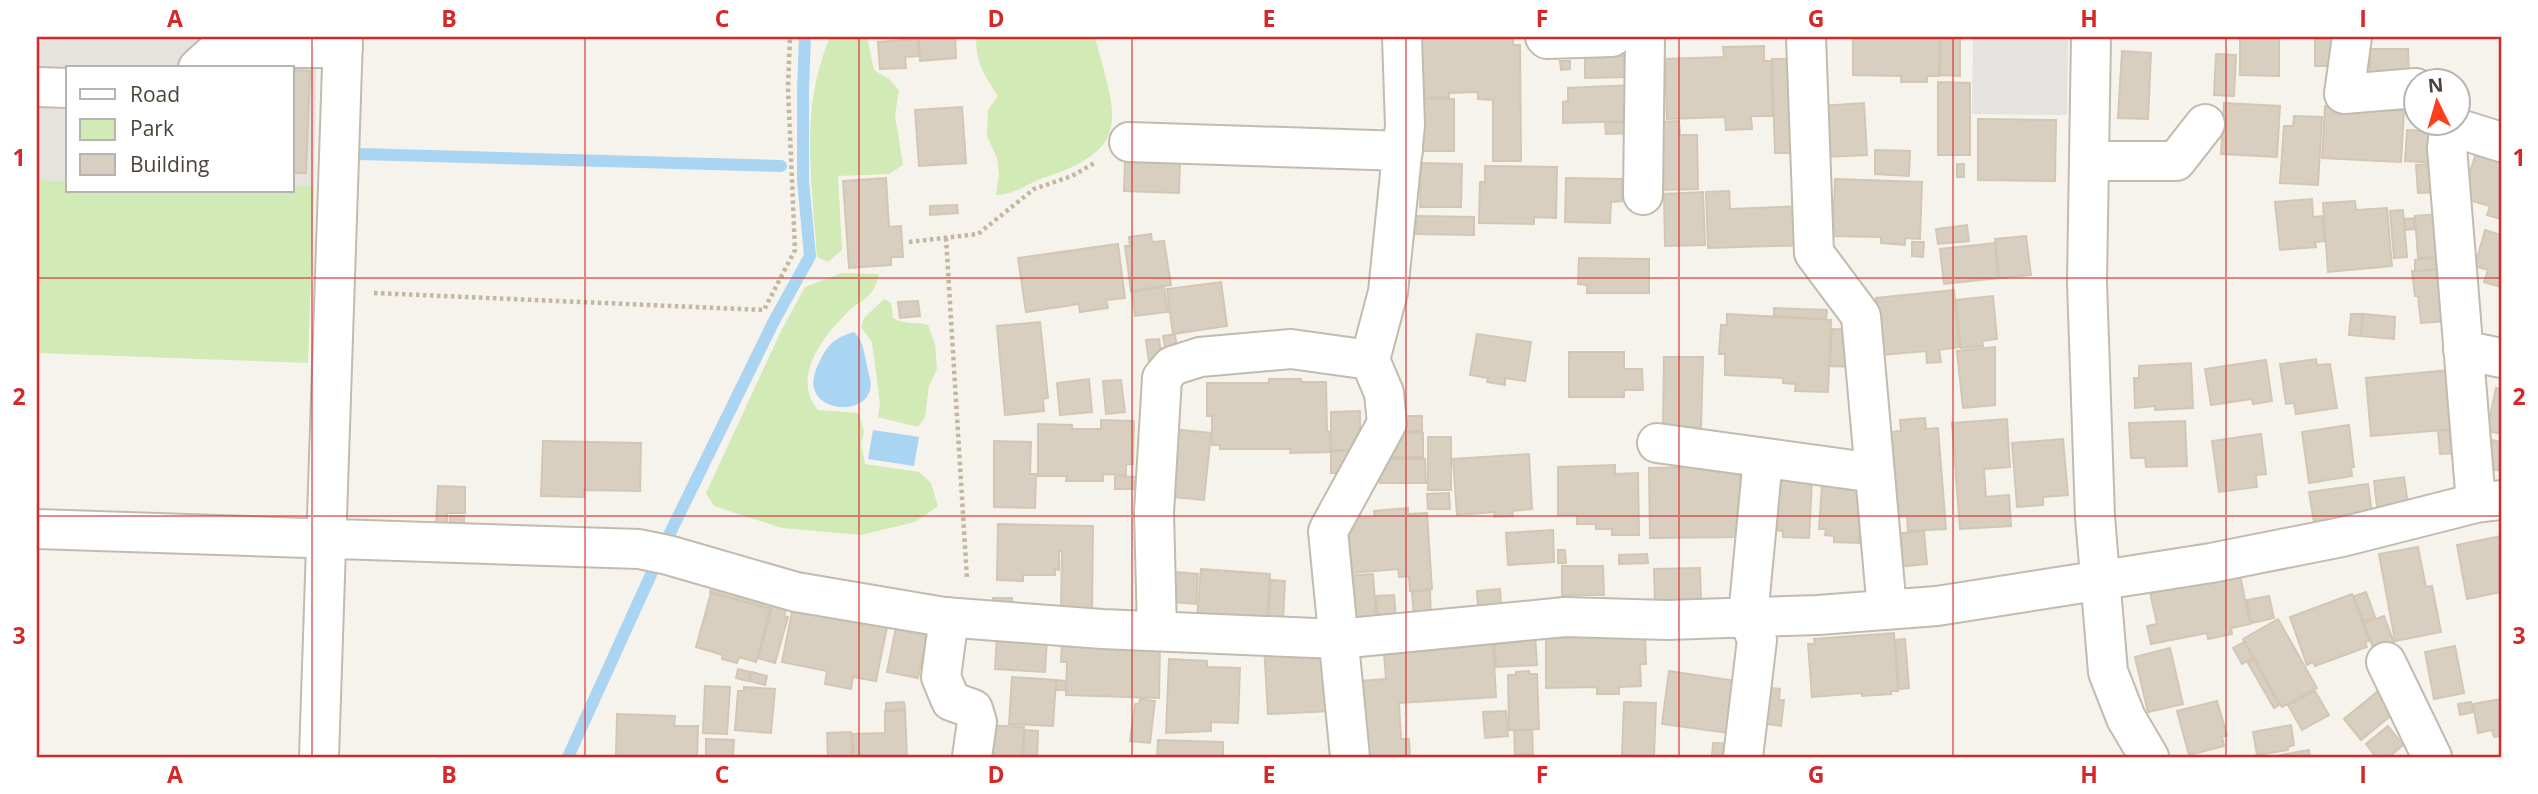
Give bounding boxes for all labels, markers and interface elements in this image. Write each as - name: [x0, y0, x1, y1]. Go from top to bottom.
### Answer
- text: A: [167, 2, 183, 34]
- text: B: [441, 2, 457, 34]
- text: C: [715, 2, 729, 34]
- text: D: [987, 2, 1005, 34]
- text: E: [1263, 2, 1275, 34]
- text: F: [1536, 2, 1548, 34]
- text: G: [1808, 2, 1824, 34]
- text: H: [2080, 2, 2098, 34]
- text: I: [2359, 2, 2367, 34]
- legend: [66, 66, 294, 192]
- north arrow: [2402, 66, 2472, 136]
- text: N: [2427, 71, 2444, 99]
- text: Road: [130, 80, 180, 108]
- text: Park: [130, 114, 174, 142]
- text: 1: [12, 141, 26, 173]
- text: 1: [2512, 141, 2526, 173]
- text: Building: [130, 150, 209, 178]
- text: 2: [12, 380, 26, 412]
- text: 2: [2512, 380, 2526, 412]
- text: 3: [12, 619, 26, 651]
- text: 3: [2512, 619, 2526, 651]
- text: A: [167, 758, 183, 790]
- text: B: [441, 758, 457, 790]
- text: C: [715, 758, 729, 790]
- text: D: [987, 758, 1005, 790]
- text: E: [1263, 758, 1275, 790]
- text: F: [1536, 758, 1548, 790]
- text: G: [1808, 758, 1824, 790]
- text: H: [2080, 758, 2098, 790]
- text: I: [2359, 758, 2367, 790]

